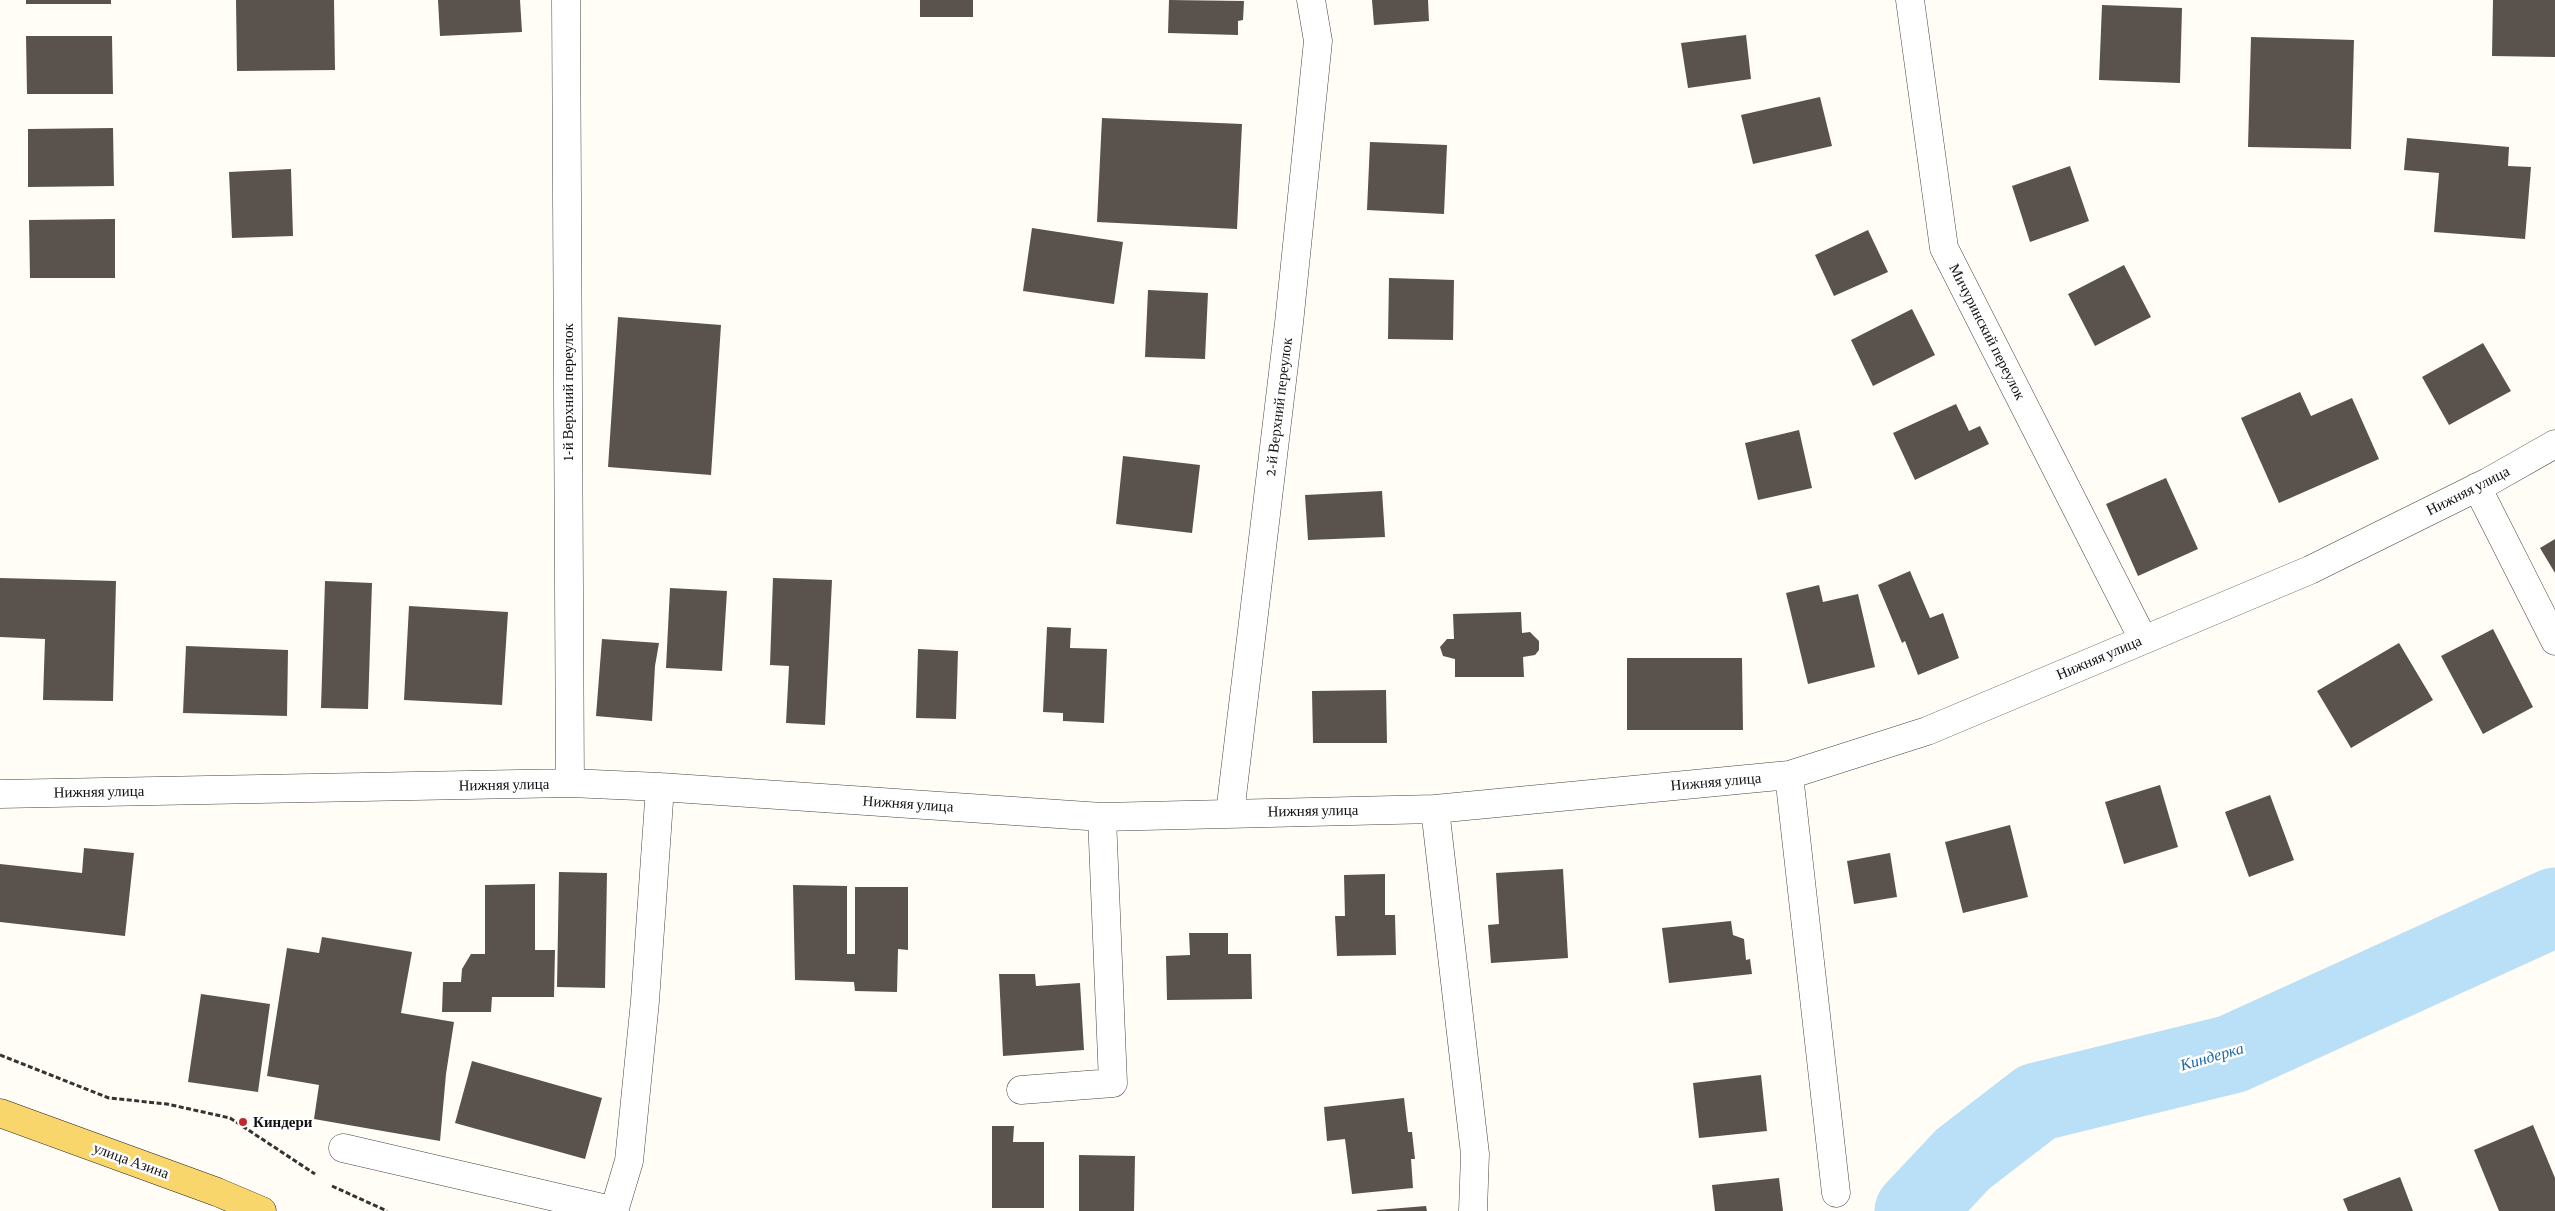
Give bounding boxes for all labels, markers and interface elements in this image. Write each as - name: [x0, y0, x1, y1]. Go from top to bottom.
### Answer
- street label: Мичуринский переулок: [1945, 261, 2029, 403]
- street label: 1-й Верхний переулок: [559, 323, 577, 461]
- street label: 2-й Верхний переулок: [1262, 337, 1296, 477]
- street label: Нижняя улица: [2423, 462, 2513, 520]
- street label: Нижняя улица: [2054, 632, 2144, 684]
- street label: Нижняя улица: [1670, 769, 1762, 795]
- street label: Нижняя улица: [458, 775, 550, 795]
- street label: Нижняя улица: [53, 782, 145, 802]
- street label: Нижняя улица: [862, 792, 954, 816]
- street label: Нижняя улица: [1267, 801, 1359, 821]
- water label: Киндерка: [2178, 1039, 2246, 1075]
- place label: Киндери: [253, 1113, 312, 1131]
- marker: Киндери: [237, 1116, 249, 1128]
- street label: улица Азина: [91, 1139, 171, 1183]

